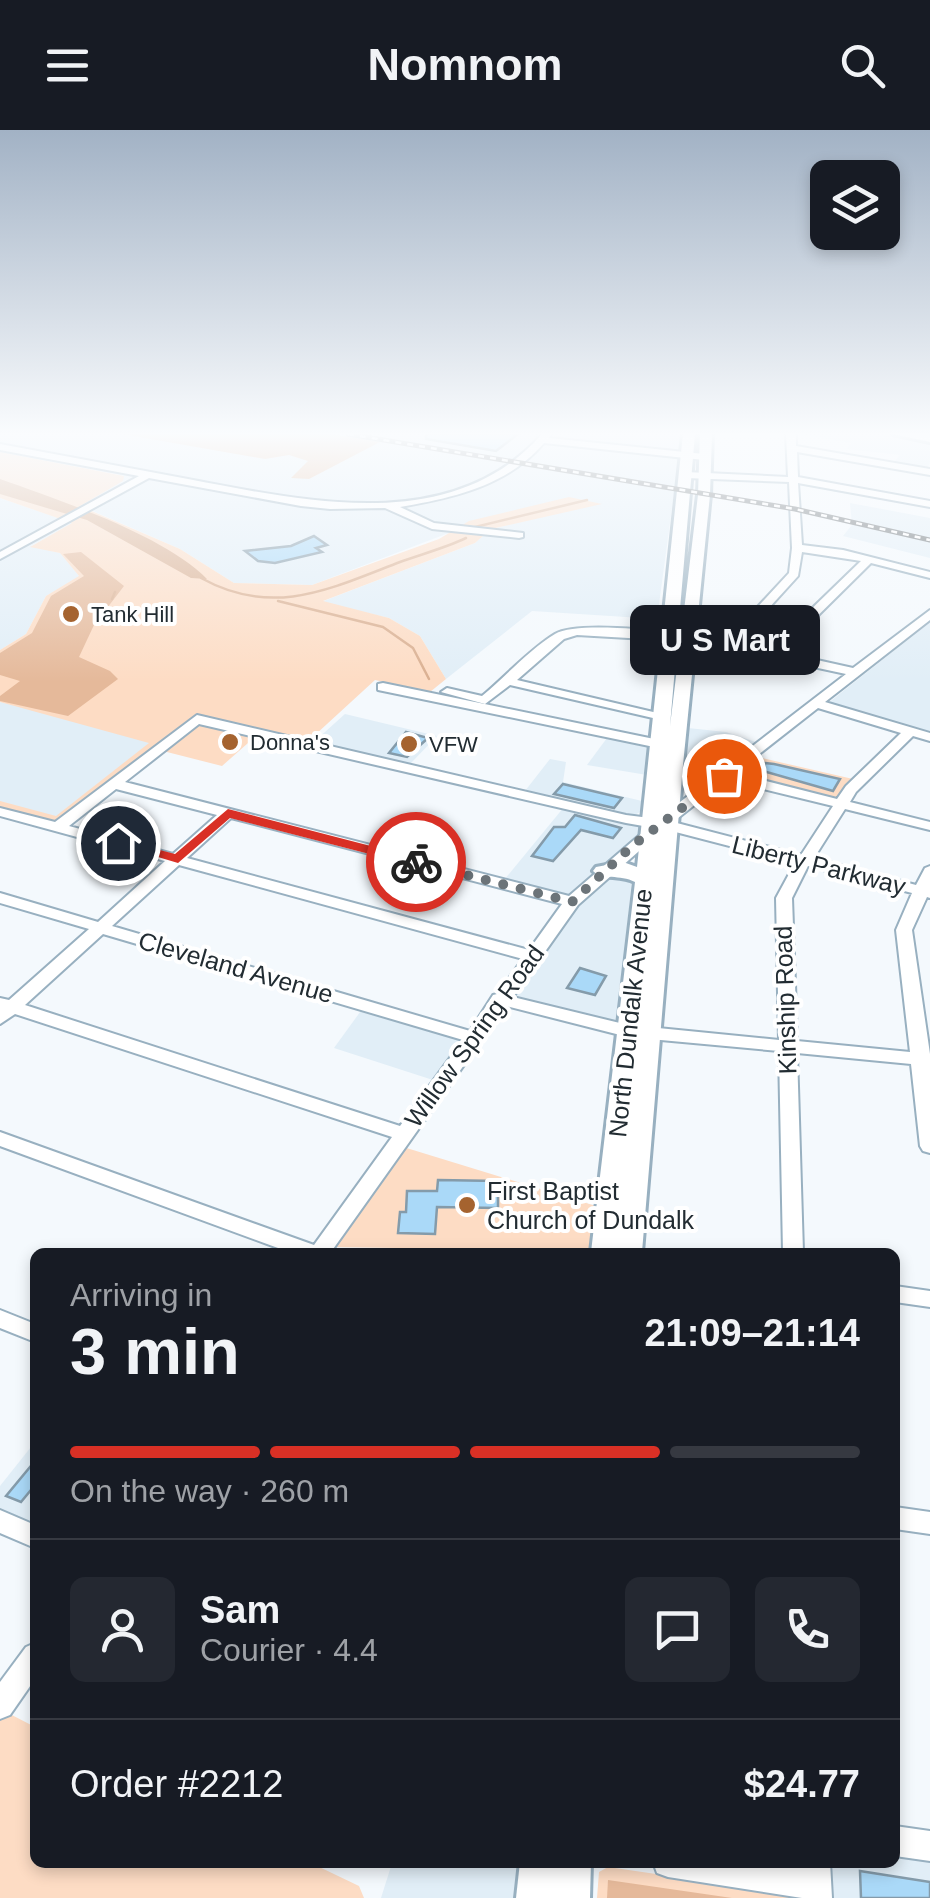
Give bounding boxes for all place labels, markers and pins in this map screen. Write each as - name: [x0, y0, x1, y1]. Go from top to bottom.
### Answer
- place label: Tank Hill: [91, 602, 174, 627]
- marker: Tank Hill: [60, 603, 82, 625]
- callout: U S Mart: [629, 606, 819, 676]
- place label: Donna's: [250, 730, 330, 755]
- marker: Donna's: [219, 731, 241, 753]
- place label: VFW: [429, 732, 478, 757]
- marker: VFW: [398, 733, 420, 755]
- pin: [682, 734, 767, 819]
- pin: [76, 801, 161, 886]
- place label: First Baptist Church of Dundalk: [487, 1177, 695, 1234]
- marker: First Baptist Church of Dundalk: [456, 1194, 478, 1216]

